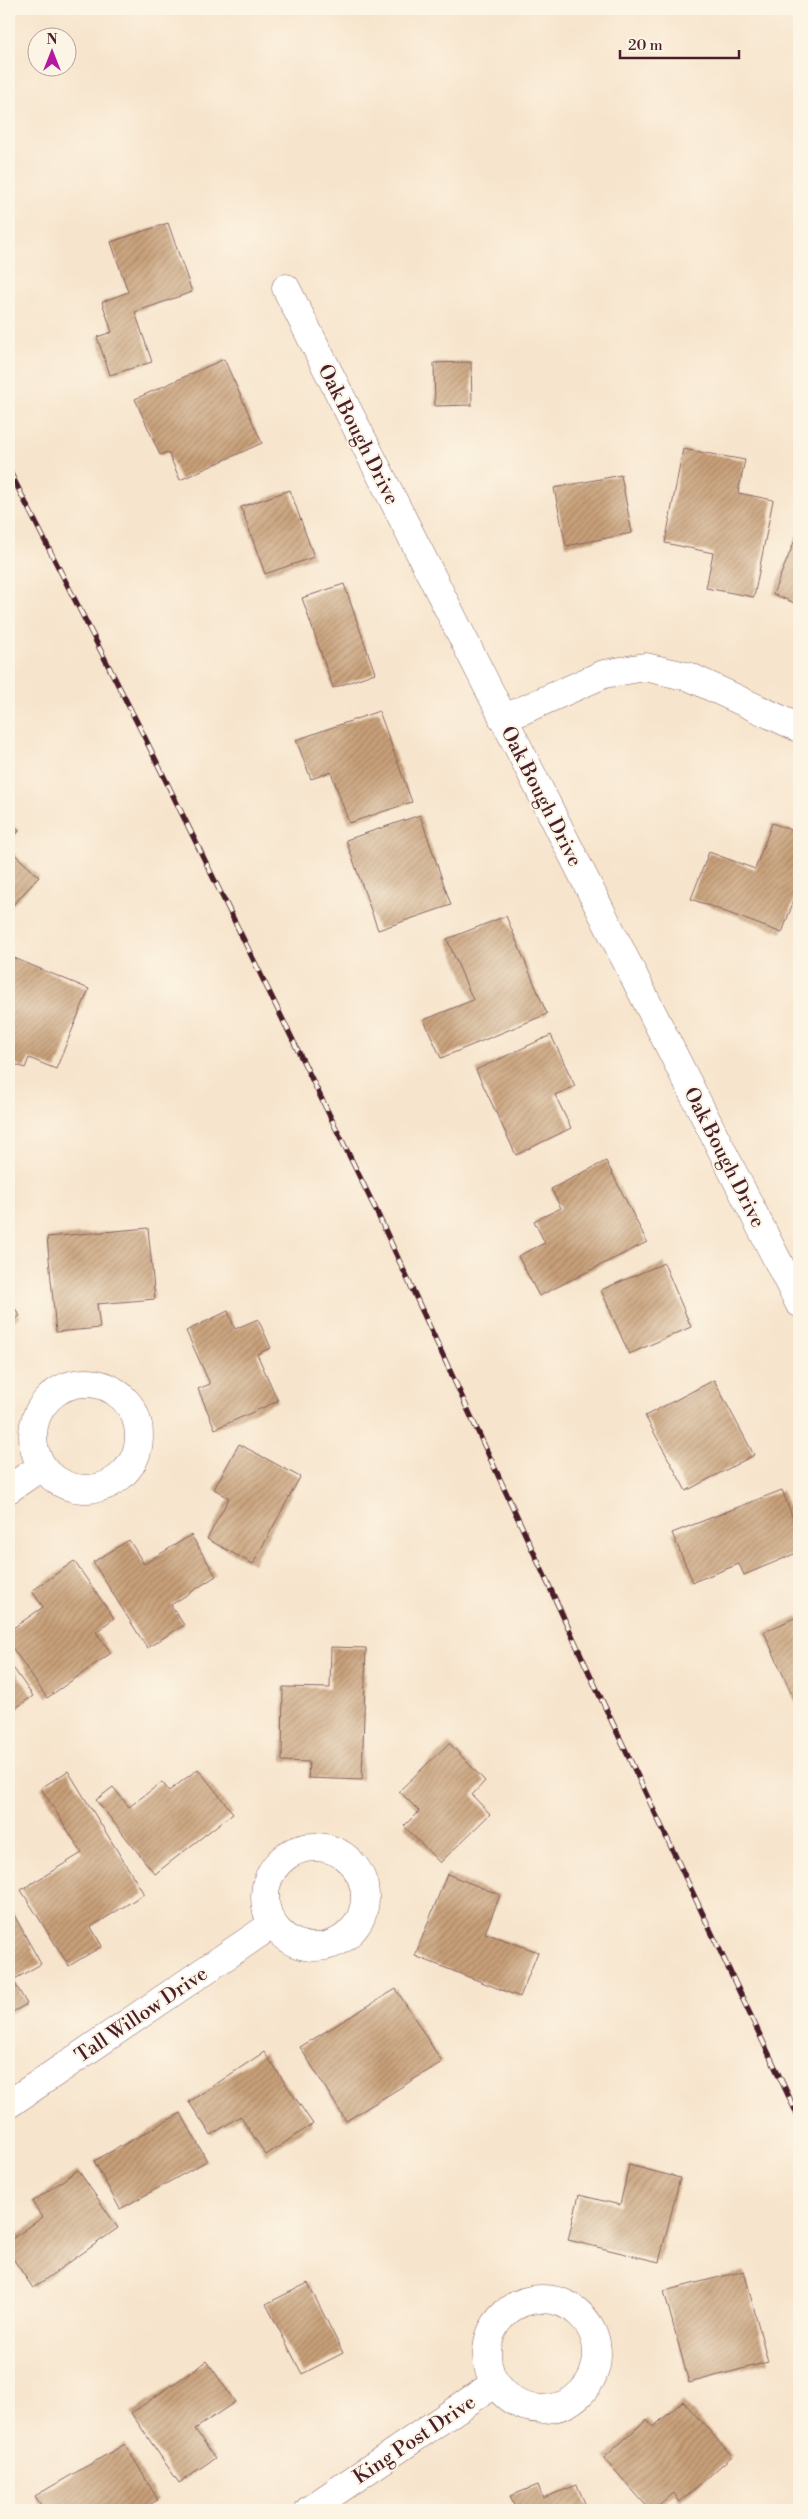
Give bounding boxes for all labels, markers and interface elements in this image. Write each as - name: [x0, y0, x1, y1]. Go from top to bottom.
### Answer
- north arrow: [28, 28, 78, 78]
- scale bar: [620, 28, 739, 60]
- text: N: [46, 31, 58, 49]
- text: 20 m: [628, 36, 663, 55]
- street label: Oak Bough Drive: [311, 360, 404, 509]
- street label: Oak Bough Drive: [494, 722, 587, 871]
- street label: Oak Bough Drive: [677, 1083, 770, 1232]
- street label: Tall Willow Drive: [71, 1962, 213, 2069]
- street label: King Post Drive: [349, 2390, 481, 2490]

